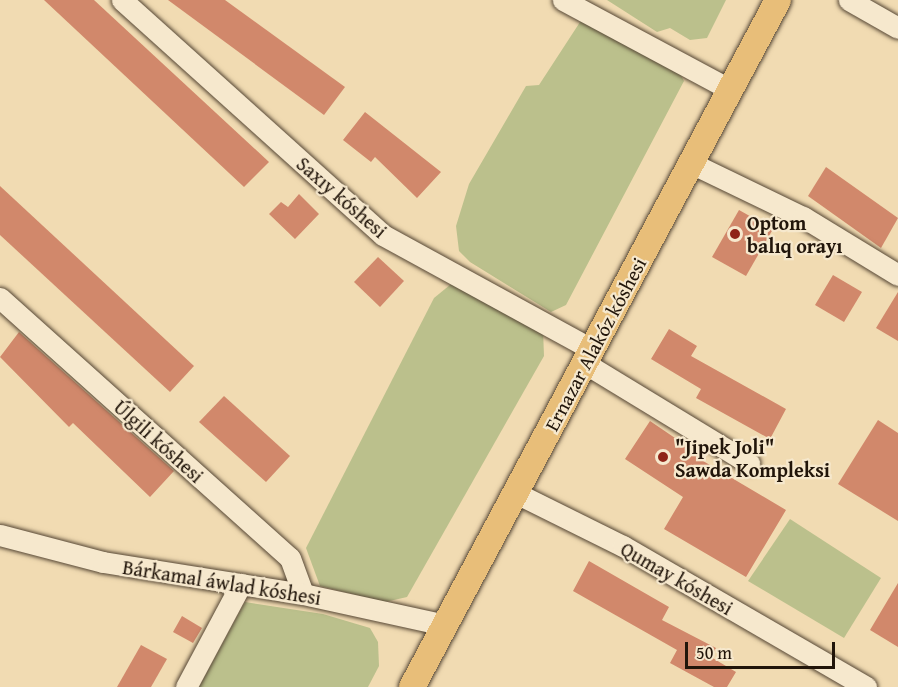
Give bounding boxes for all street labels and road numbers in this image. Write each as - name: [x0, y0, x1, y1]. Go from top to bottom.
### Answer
- street label: Saxıy kóshesi: [292, 151, 392, 243]
- street label: Ernazar Alakóz kóshesi: [539, 253, 651, 435]
- street label: Úlgili kóshesi: [109, 394, 209, 488]
- street label: Qumay kóshesi: [617, 536, 737, 620]
- street label: Bárkamal áwlad kóshesi: [121, 554, 323, 610]

